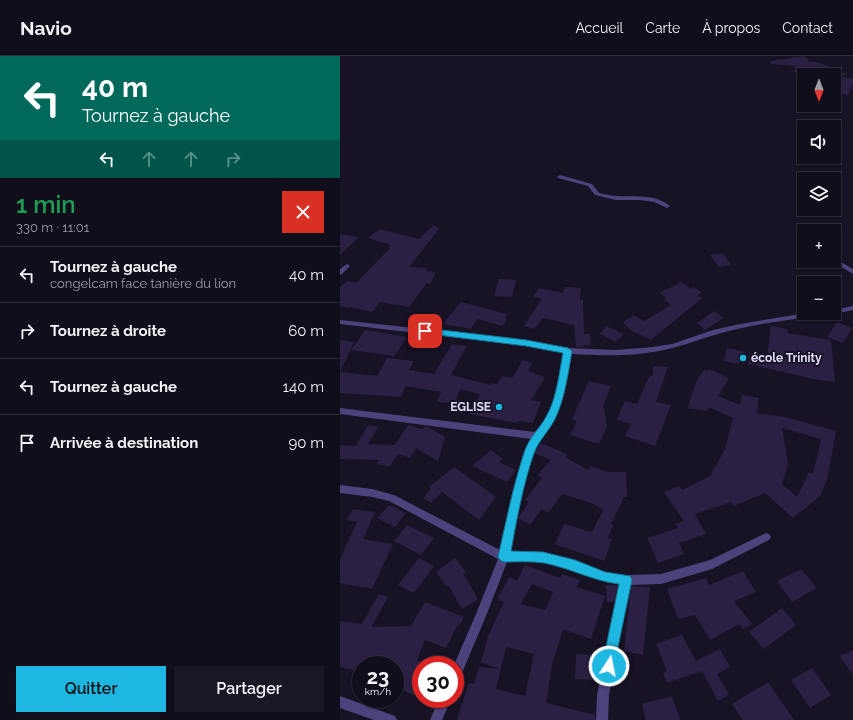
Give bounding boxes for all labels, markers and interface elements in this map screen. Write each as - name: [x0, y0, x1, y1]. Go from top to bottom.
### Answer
- text: Navio: [20, 17, 72, 39]
- text: Accueil: [575, 20, 623, 36]
- text: Carte: [645, 20, 680, 36]
- text: À propos: [702, 20, 760, 36]
- text: Contact: [782, 20, 833, 36]
- north arrow: [797, 68, 841, 112]
- map controls: [797, 68, 841, 320]
- text: 40 m: [82, 71, 148, 104]
- icon: left: [16, 72, 68, 124]
- text: Tournez à gauche: [82, 105, 230, 126]
- button: sound: [797, 120, 841, 164]
- icon: left: [96, 148, 118, 170]
- icon: ahead: [138, 148, 160, 170]
- icon: ahead: [180, 148, 202, 170]
- icon: right: [222, 148, 244, 170]
- button: layers: [797, 172, 841, 216]
- text: 1 min: [16, 190, 76, 219]
- button: close: [282, 191, 324, 233]
- text: 330 m · 11:01: [16, 220, 89, 235]
- button: +: [797, 224, 841, 268]
- text: Tournez à gauche: [50, 258, 177, 276]
- icon: left: [16, 264, 38, 286]
- text: 40 m: [289, 266, 324, 284]
- text: congelcam face tanière du lion: [50, 276, 236, 291]
- button: −: [797, 276, 841, 320]
- pin: [408, 314, 442, 348]
- icon: right: [16, 320, 38, 342]
- icon: arrive: [414, 320, 436, 342]
- text: Tournez à droite: [50, 322, 166, 340]
- text: 60 m: [288, 322, 324, 340]
- place label: école Trinity: [751, 351, 822, 365]
- marker: école Trinity: [738, 353, 748, 363]
- icon: left: [16, 376, 38, 398]
- text: Tournez à gauche: [50, 378, 177, 396]
- text: 140 m: [283, 378, 324, 396]
- place label: EGLISE: [450, 400, 491, 414]
- marker: EGLISE: [494, 402, 504, 412]
- icon: arrive: [16, 432, 38, 454]
- text: Arrivée à destination: [50, 434, 198, 452]
- text: 90 m: [288, 434, 324, 452]
- position arrow: [588, 645, 630, 687]
- speed limit sign: 30: [412, 656, 464, 708]
- text: 23: [367, 665, 389, 689]
- button: Quitter: [16, 666, 166, 712]
- button: Partager: [174, 666, 324, 712]
- text: km/h: [365, 686, 391, 697]

